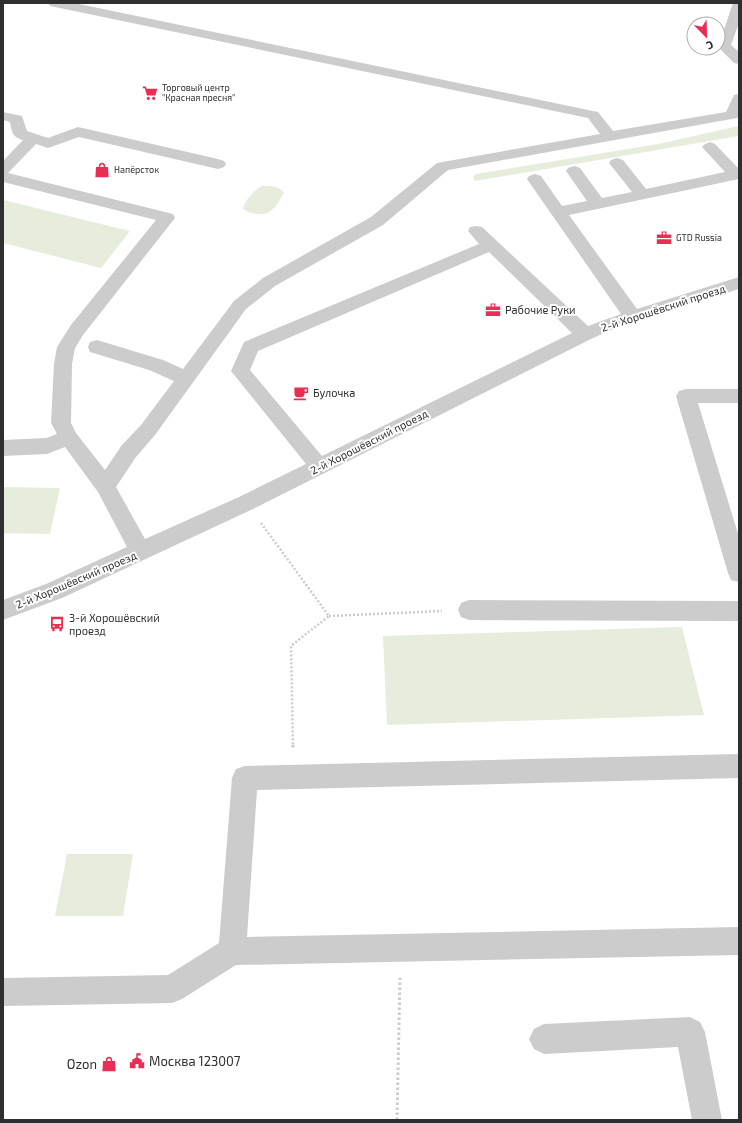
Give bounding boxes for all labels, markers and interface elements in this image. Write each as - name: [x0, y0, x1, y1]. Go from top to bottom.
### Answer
- north arrow: [686, 16, 726, 56]
- text: С: [704, 38, 716, 53]
- place label: Торговый центр "Красная пресня": [162, 82, 235, 103]
- supermarket icon: Торговый центр "Красная пресня": [141, 84, 159, 102]
- shop icon: Напёрсток: [93, 161, 111, 179]
- place label: Напёрсток: [114, 164, 159, 175]
- office icon: GTD Russia: [655, 229, 673, 247]
- place label: GTD Russia: [676, 232, 722, 243]
- street label: 2-й Хорошёвский проезд: [599, 281, 727, 334]
- office icon: Рабочие Руки: [484, 301, 502, 319]
- place label: Рабочие Руки: [505, 303, 576, 317]
- cafe icon: Булочка: [292, 384, 310, 402]
- place label: Булочка: [313, 386, 355, 400]
- street label: 2-й Хорошёвский проезд: [308, 406, 430, 477]
- street label: 2-й Хорошёвский проезд: [13, 548, 139, 611]
- place label: 3-й Хорошёвский проезд: [69, 611, 160, 637]
- bus stop icon: 3-й Хорошёвский проезд: [48, 615, 66, 633]
- public building icon: Москва 123007: [128, 1052, 146, 1070]
- place label: Москва 123007: [149, 1053, 241, 1069]
- shop icon: Ozon: [100, 1055, 118, 1073]
- place label: Ozon: [67, 1056, 97, 1072]

